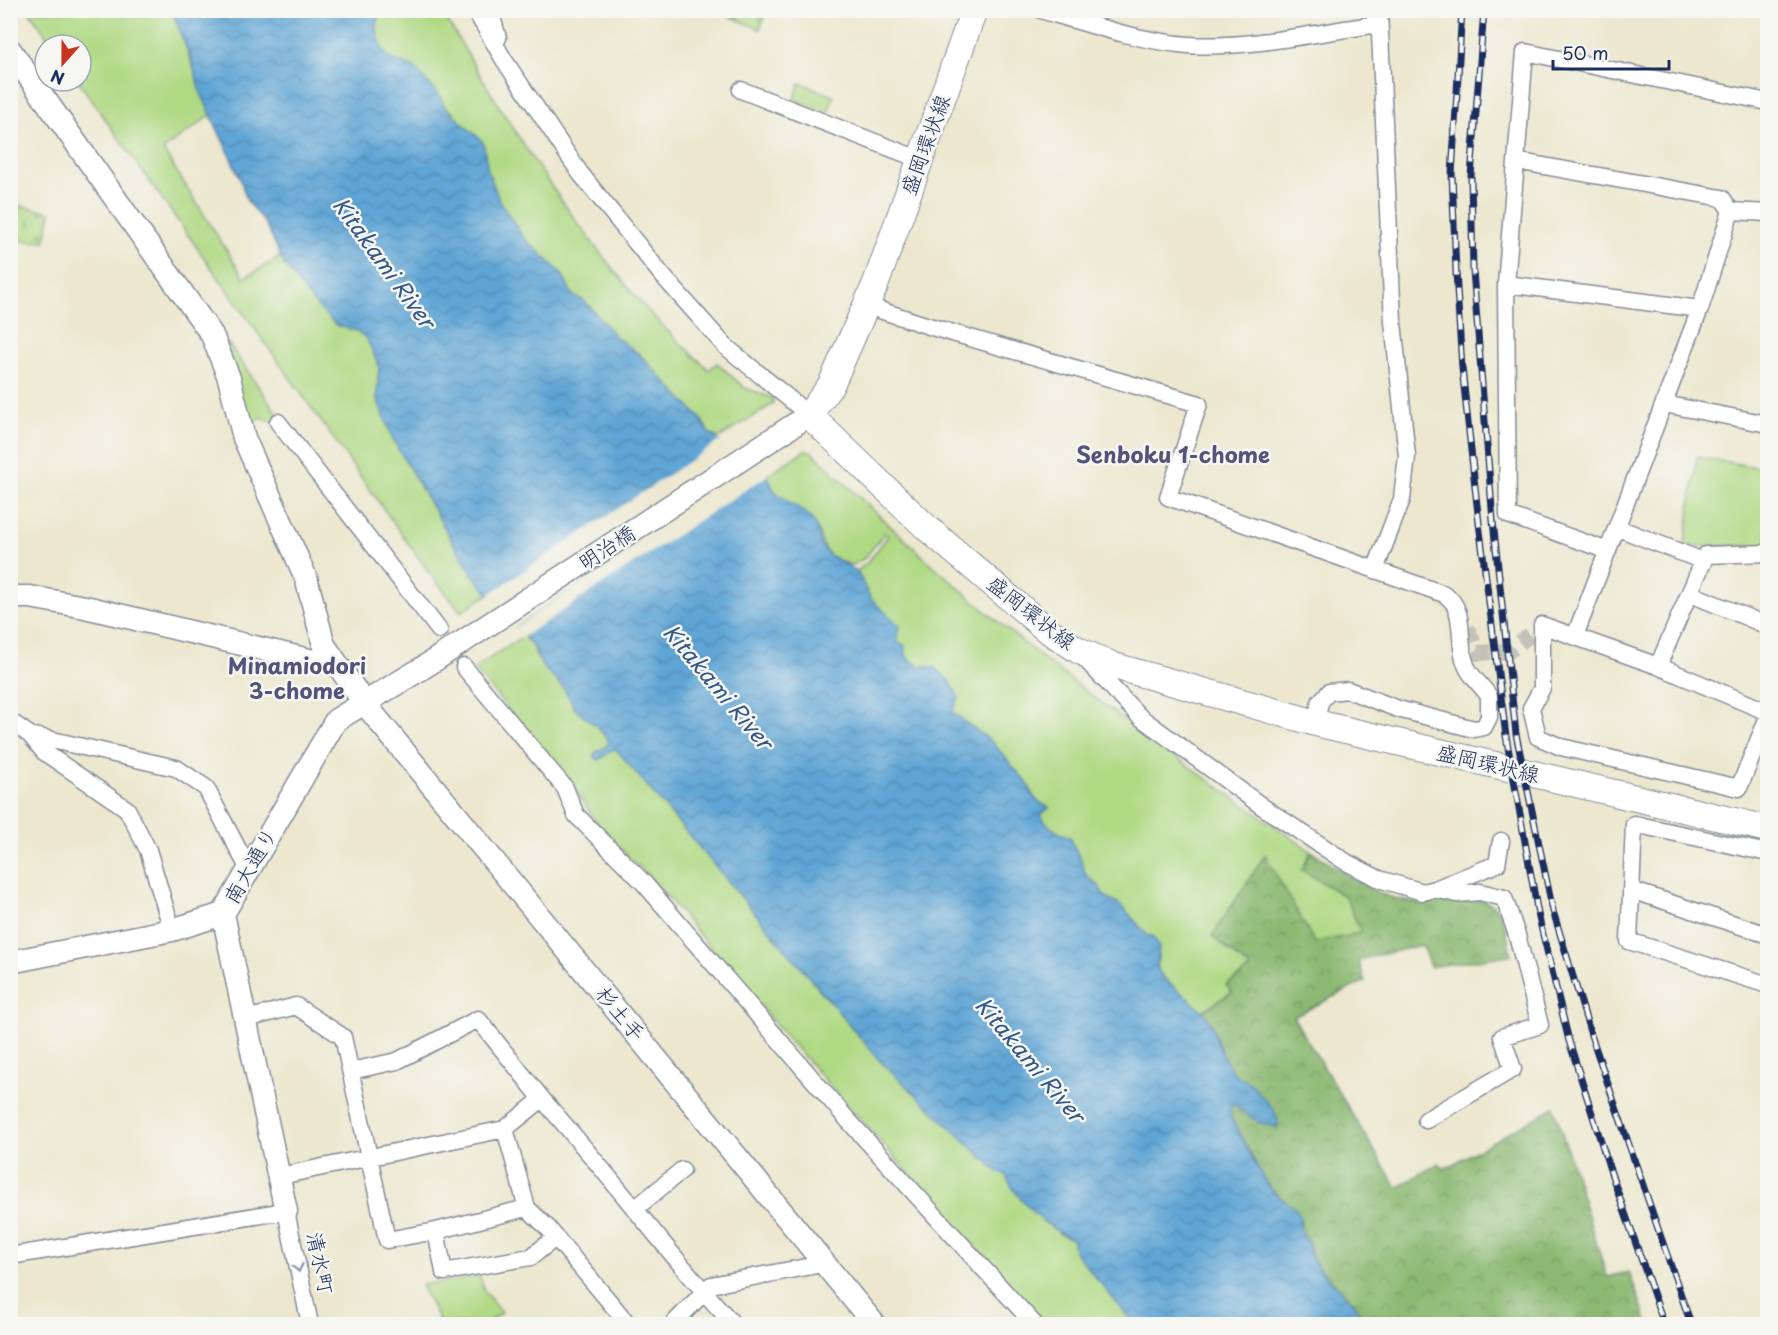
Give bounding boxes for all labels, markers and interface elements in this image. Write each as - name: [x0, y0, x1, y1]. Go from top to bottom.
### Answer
- north arrow: [33, 33, 93, 93]
- scale bar: [1553, 33, 1668, 71]
- text: 50 m: [1562, 39, 1609, 66]
- text: N: [47, 64, 67, 91]
- street label: 盛岡環状線: [891, 90, 957, 199]
- water label: Kitakami River: [326, 190, 446, 337]
- district label: Senboku 1-chome: [1076, 437, 1270, 470]
- street label: 明治橋: [571, 516, 641, 577]
- street label: 盛岡環状線: [981, 566, 1083, 656]
- water label: Kitakami River: [657, 616, 784, 758]
- district label: Minamiodori 3-chome: [228, 648, 366, 706]
- street label: 盛岡環状線: [1434, 735, 1543, 789]
- street label: 南大通り: [214, 821, 284, 909]
- street label: 杉土手: [589, 978, 654, 1047]
- water label: Kitakami River: [969, 989, 1096, 1131]
- street label: 清水町: [300, 1228, 344, 1297]
- one-way arrow: [290, 1262, 303, 1272]

